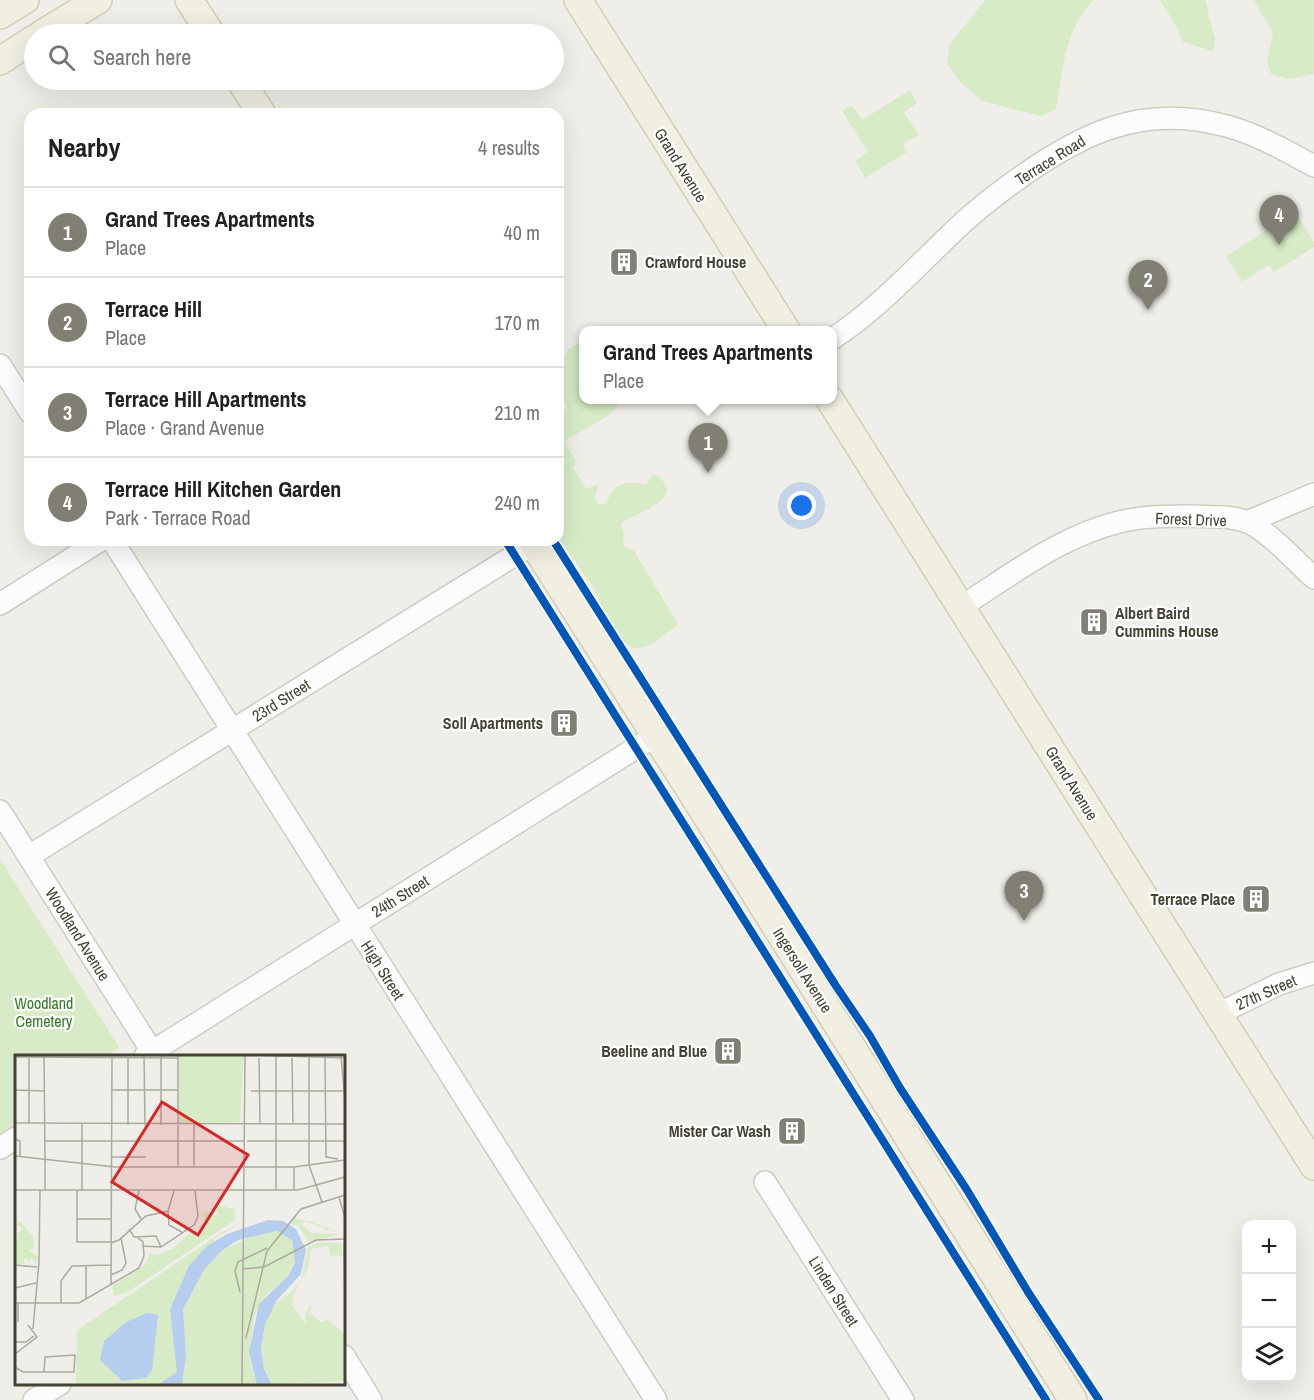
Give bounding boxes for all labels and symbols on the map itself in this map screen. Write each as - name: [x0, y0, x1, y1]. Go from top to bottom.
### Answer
- street label: Grand Avenue: [650, 124, 712, 206]
- street label: Terrace Road: [1011, 130, 1089, 190]
- pin: 4: [1260, 196, 1298, 245]
- building icon: Crawford House: [608, 246, 640, 278]
- place label: Crawford House: [645, 251, 746, 273]
- pin: 2: [1128, 260, 1168, 310]
- pin: 1: [688, 424, 728, 473]
- your location: [787, 491, 816, 520]
- street label: Forest Drive: [1155, 507, 1227, 531]
- place label: Albert Baird Cummins House: [1115, 602, 1219, 642]
- building icon: Albert Baird Cummins House: [1078, 606, 1110, 638]
- street label: 23rd Street: [248, 673, 315, 727]
- building icon: Soll Apartments: [548, 707, 580, 739]
- place label: Soll Apartments: [443, 712, 543, 734]
- street label: Grand Avenue: [1041, 742, 1103, 824]
- street label: 24th Street: [367, 869, 433, 922]
- pin: 3: [1004, 872, 1044, 921]
- street label: Woodland Avenue: [41, 883, 115, 985]
- building icon: Terrace Place: [1240, 883, 1272, 915]
- place label: Terrace Place: [1151, 888, 1235, 910]
- street label: Ingersoll Avenue: [768, 923, 838, 1017]
- street label: High Street: [356, 936, 410, 1004]
- street label: 27th Street: [1232, 969, 1300, 1015]
- park label: Woodland Cemetery: [15, 992, 73, 1032]
- building icon: Beeline and Blue: [712, 1035, 744, 1067]
- place label: Beeline and Blue: [601, 1040, 707, 1062]
- inset map: [15, 1055, 345, 1385]
- building icon: Mister Car Wash: [776, 1115, 808, 1147]
- place label: Mister Car Wash: [669, 1120, 771, 1142]
- street label: Linden Street: [804, 1252, 864, 1331]

